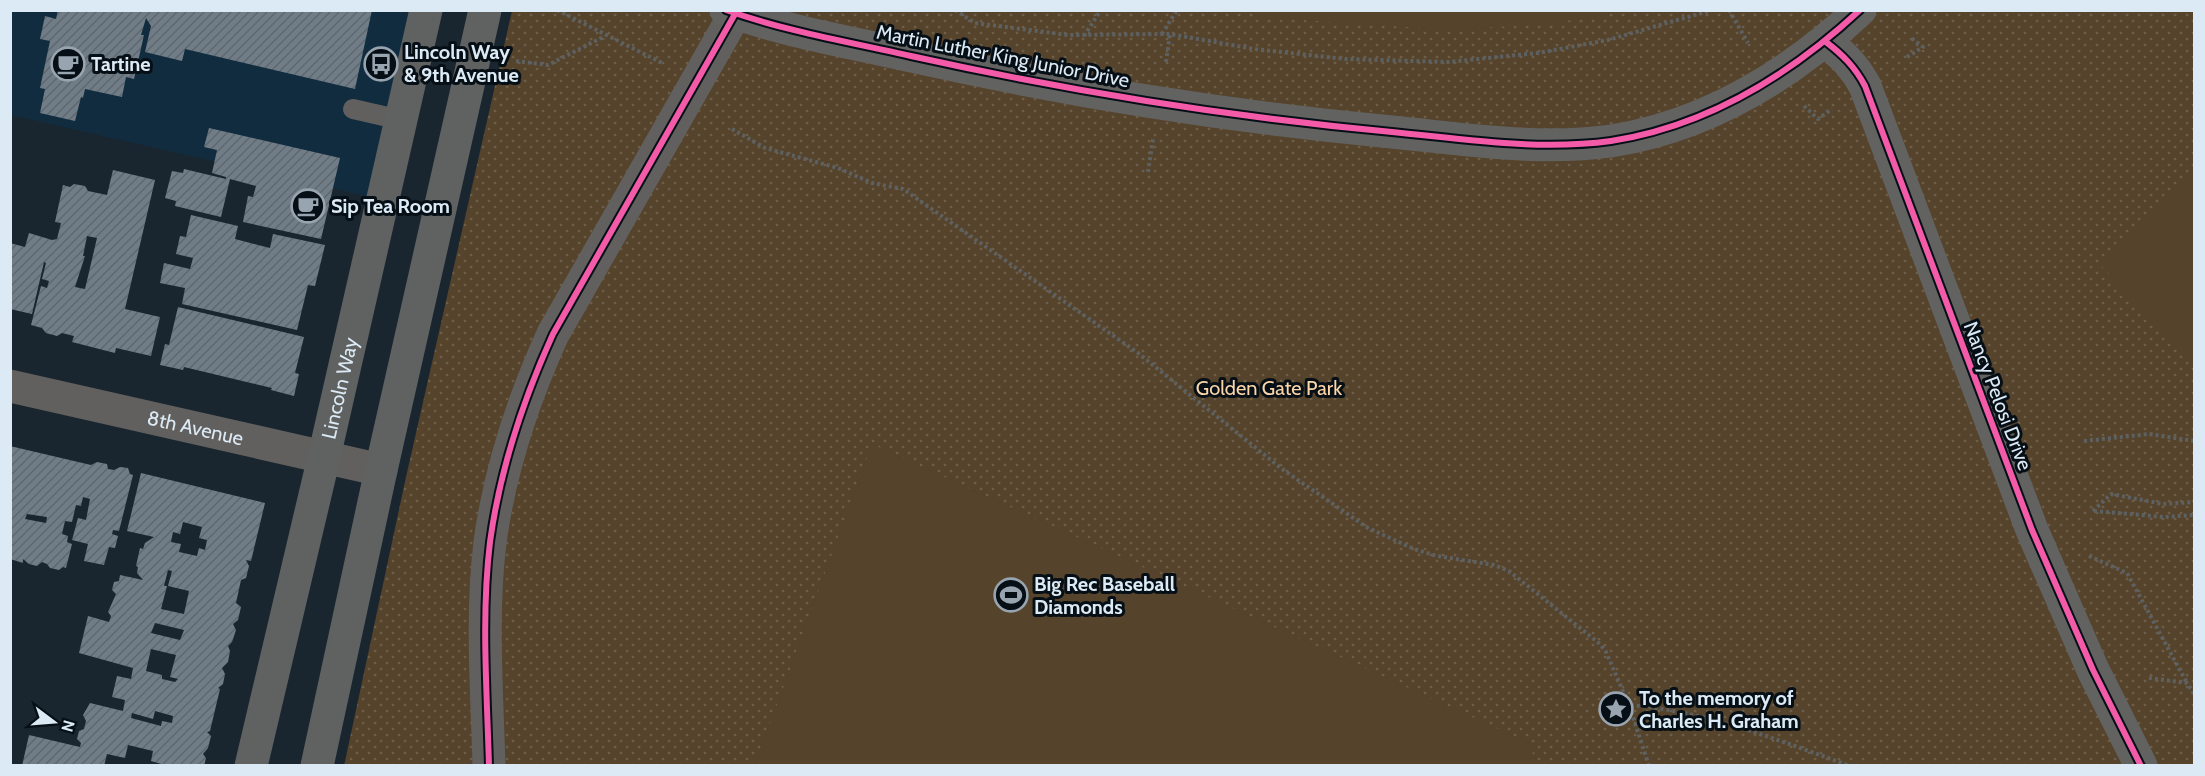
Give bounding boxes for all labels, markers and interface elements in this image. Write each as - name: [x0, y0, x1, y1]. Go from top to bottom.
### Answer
- street label: Martin Luther King Junior Drive: [875, 20, 1131, 92]
- place label: Lincoln Way & 9th Avenue: [404, 40, 519, 87]
- cafe icon: Tartine: [50, 46, 86, 82]
- bus stop icon: Lincoln Way & 9th Avenue: [363, 46, 399, 82]
- place label: Tartine: [91, 52, 151, 76]
- cafe icon: Sip Tea Room: [290, 188, 326, 224]
- place label: Sip Tea Room: [331, 194, 450, 218]
- street label: Nancy Pelosi Drive: [1959, 318, 2037, 474]
- street label: Lincoln Way: [316, 335, 363, 441]
- park label: Golden Gate Park: [1196, 376, 1342, 400]
- street label: 8th Avenue: [145, 405, 246, 450]
- place label: Big Rec Baseball Diamonds: [1034, 572, 1175, 619]
- sports icon: Big Rec Baseball Diamonds: [993, 577, 1029, 613]
- place label: To the memory of Charles H. Graham: [1639, 686, 1799, 733]
- place icon: To the memory of Charles H. Graham: [1598, 691, 1634, 727]
- north arrow: [24, 692, 84, 752]
- text: N: [57, 718, 79, 734]

